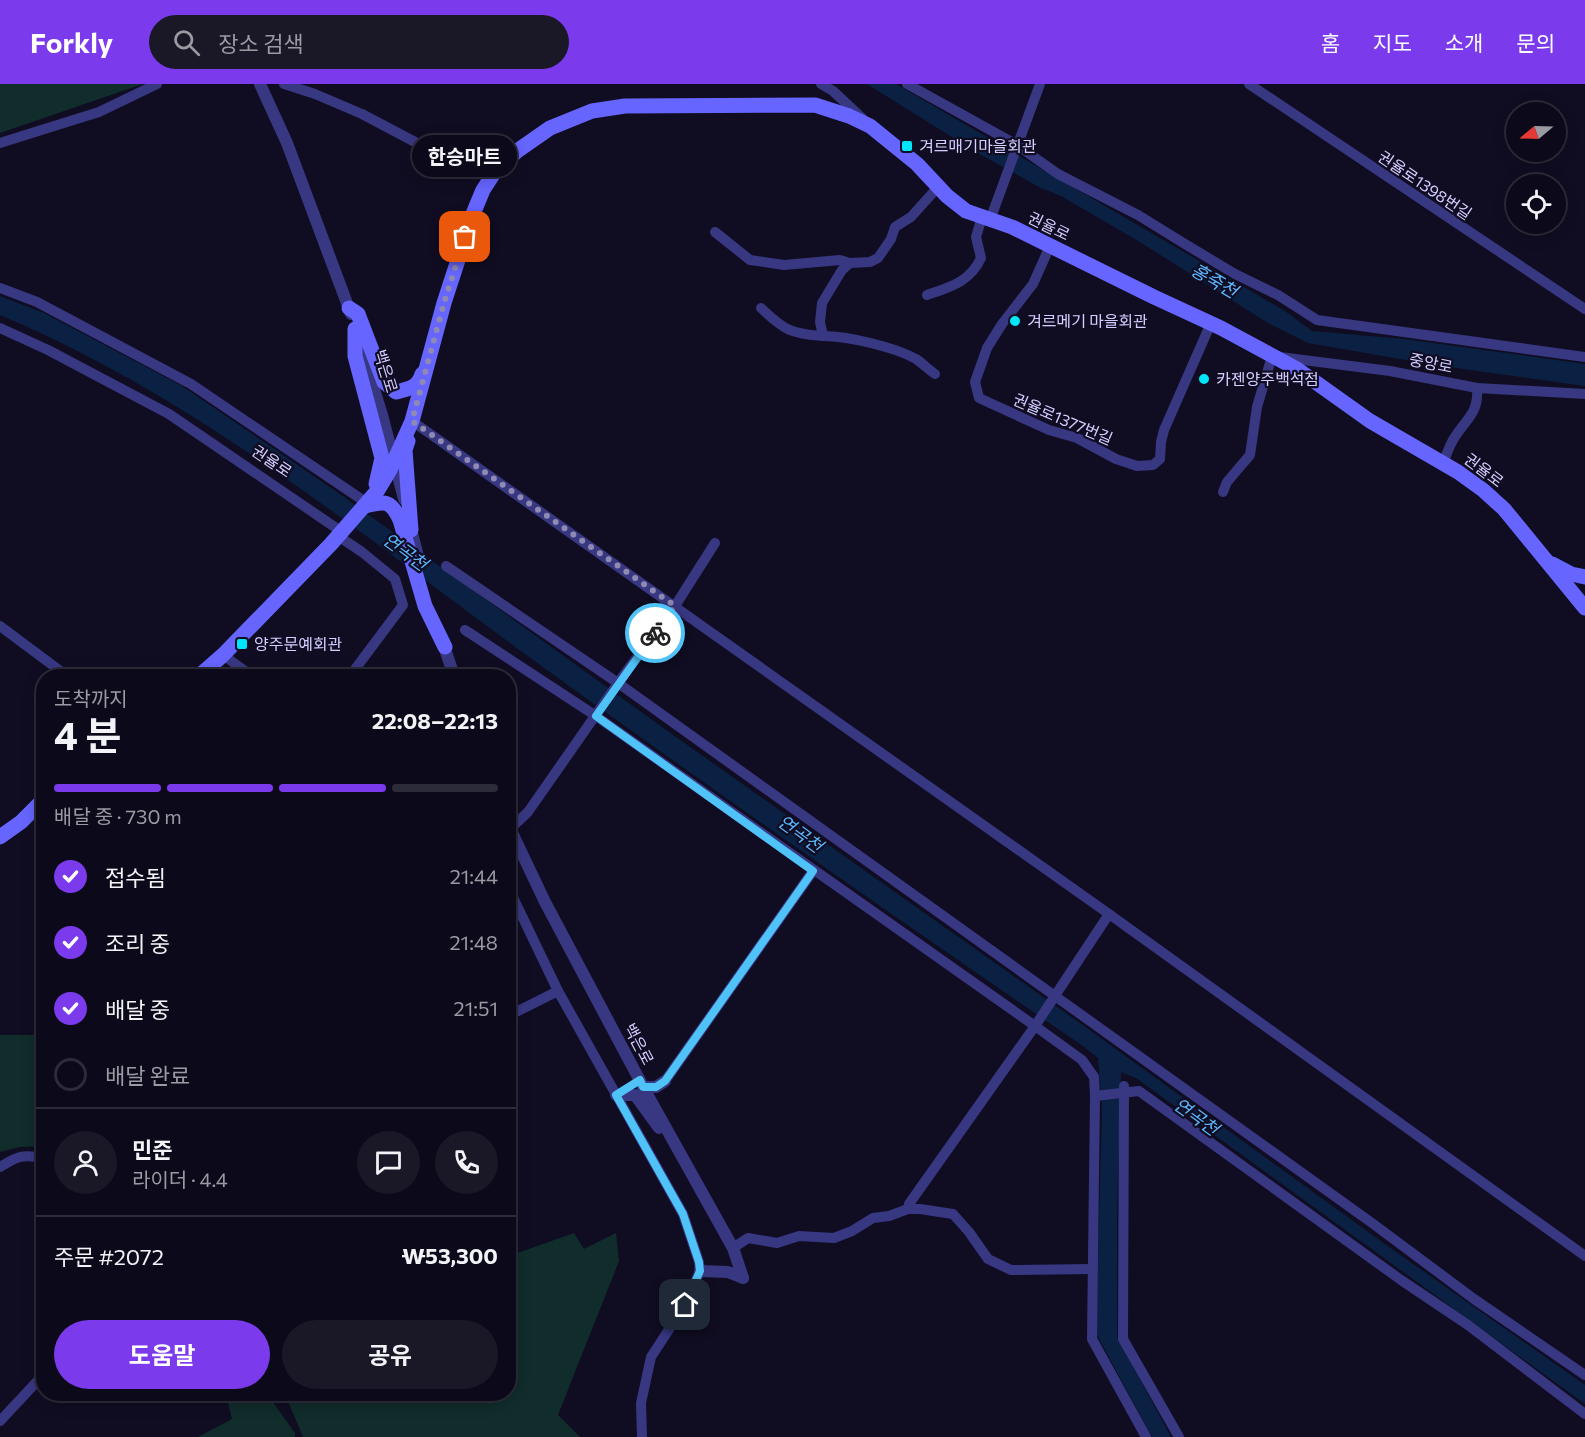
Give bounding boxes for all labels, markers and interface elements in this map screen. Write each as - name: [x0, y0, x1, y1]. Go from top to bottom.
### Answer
- search box: [149, 15, 569, 69]
- text: Forkly: [30, 25, 113, 59]
- icon: search: [170, 26, 203, 59]
- text: 장소 검색: [218, 30, 303, 57]
- text: 홈: [1321, 30, 1340, 55]
- text: 지도: [1373, 30, 1412, 55]
- text: 소개: [1445, 30, 1483, 55]
- text: 문의: [1516, 30, 1555, 55]
- north arrow: [1506, 102, 1566, 162]
- map controls: [1506, 102, 1566, 234]
- callout: 한승마트: [412, 135, 518, 177]
- place label: 겨르매기마을회관: [919, 136, 1037, 155]
- marker: 겨르매기마을회관: [900, 139, 914, 153]
- text: 한승마트: [428, 144, 501, 168]
- street label: 권율로1398번길: [1375, 146, 1476, 223]
- button: locate: [1506, 174, 1566, 234]
- street label: 권율로: [1025, 207, 1073, 244]
- pin: [439, 211, 490, 262]
- icon: bag: [448, 220, 481, 253]
- water label: 홍죽천: [1187, 258, 1244, 303]
- place label: 겨르메기 마을회관: [1027, 311, 1148, 330]
- marker: 겨르메기 마을회관: [1008, 314, 1022, 328]
- street label: 백은로: [371, 347, 402, 395]
- street label: 중앙로: [1408, 349, 1455, 376]
- place label: 카젠양주백석점: [1216, 369, 1319, 388]
- marker: 카젠양주백석점: [1197, 372, 1211, 386]
- street label: 권율로1377번길: [1011, 389, 1116, 448]
- street label: 권율로: [249, 440, 296, 481]
- street label: 권율로: [1461, 449, 1508, 491]
- water label: 연곡천: [379, 528, 434, 576]
- courier: [625, 603, 685, 663]
- icon: bike: [639, 617, 672, 650]
- place label: 양주문예회관: [254, 634, 343, 653]
- marker: 양주문예회관: [235, 637, 249, 651]
- text: 도착까지: [54, 686, 128, 710]
- text: 22:08–22:13: [372, 707, 498, 734]
- text: 4 분: [54, 710, 121, 758]
- text: 배달 중 · 730 m: [54, 804, 182, 828]
- water label: 연곡천: [774, 810, 829, 858]
- icon: check: [54, 860, 87, 893]
- text: 접수됨: [105, 864, 166, 891]
- text: 21:44: [450, 864, 498, 888]
- icon: check: [54, 926, 87, 959]
- text: 조리 중: [105, 930, 170, 957]
- text: 21:48: [450, 930, 498, 954]
- icon: check: [54, 992, 87, 1025]
- text: 배달 중: [105, 996, 170, 1023]
- text: 21:51: [454, 996, 498, 1020]
- street label: 백은로: [621, 1020, 658, 1068]
- text: 배달 완료: [105, 1062, 190, 1089]
- water label: 연곡천: [1170, 1093, 1225, 1141]
- button: person: [54, 1131, 117, 1194]
- button: chat: [357, 1131, 420, 1194]
- button: phone: [435, 1131, 498, 1194]
- text: 민준: [132, 1136, 172, 1163]
- text: 라이더 · 4.4: [132, 1167, 228, 1191]
- text: ₩53,300: [401, 1242, 498, 1269]
- text: 주문 #2072: [54, 1243, 164, 1270]
- pin: [659, 1279, 710, 1330]
- icon: home: [668, 1288, 701, 1321]
- button: 도움말: [54, 1320, 270, 1389]
- button: 공유: [282, 1320, 498, 1389]

